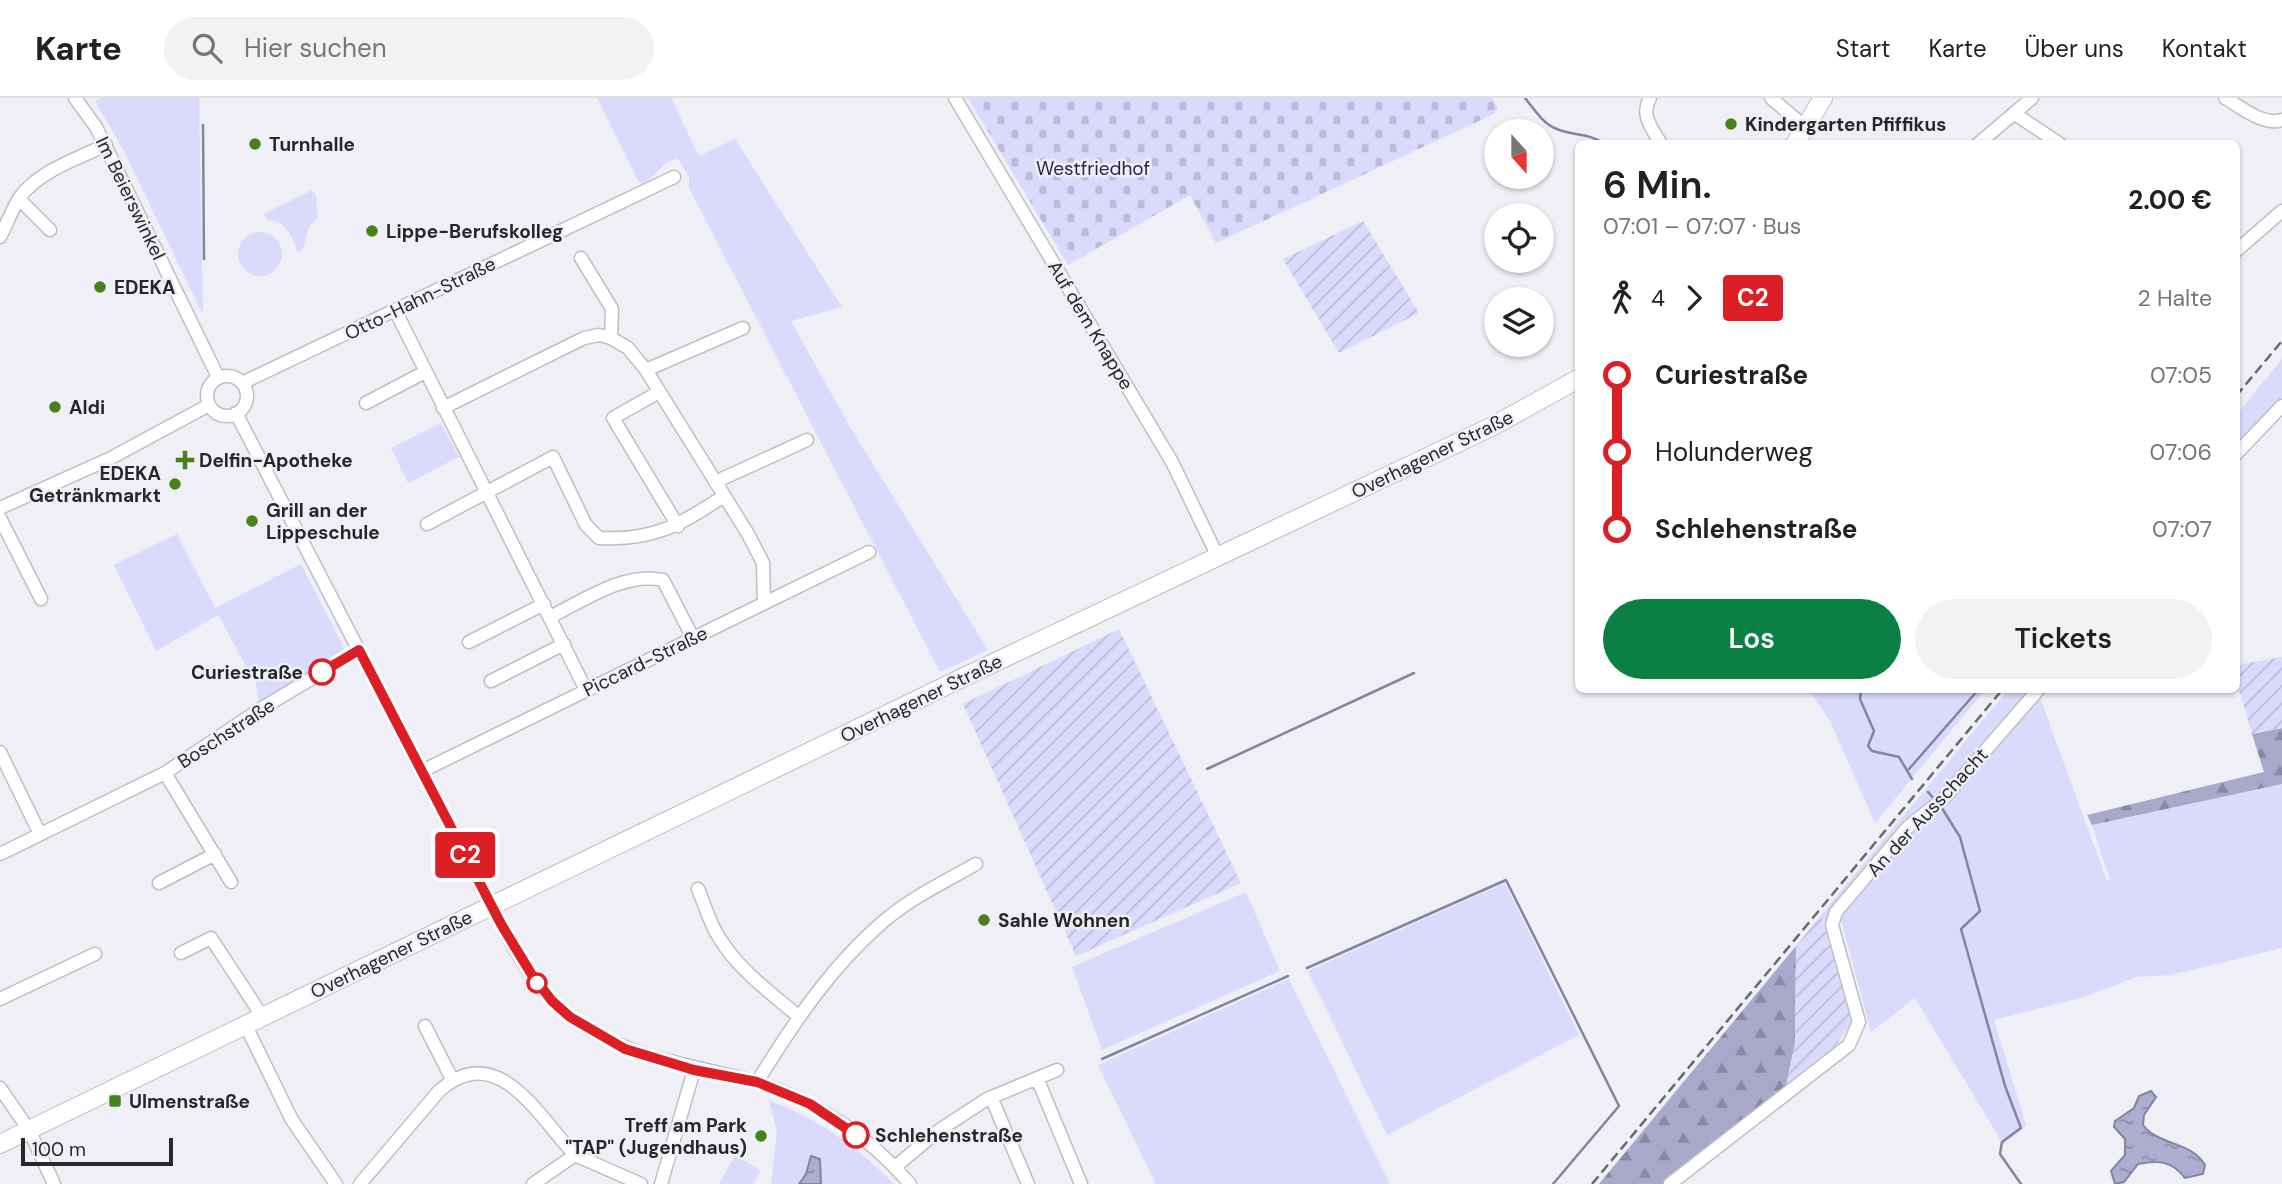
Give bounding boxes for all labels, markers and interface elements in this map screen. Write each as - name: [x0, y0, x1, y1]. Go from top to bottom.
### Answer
- search box: [164, 17, 654, 80]
- text: Karte: [35, 27, 122, 70]
- icon: search: [188, 29, 226, 67]
- text: Hier suchen: [244, 31, 387, 65]
- text: Start: [1836, 33, 1890, 64]
- text: Karte: [1928, 33, 1987, 64]
- text: Über uns: [2025, 33, 2124, 64]
- text: Kontakt: [2162, 33, 2247, 64]
- place label: Kindergarten Pfiffikus: [1745, 112, 1946, 137]
- marker: Kindergarten Pfiffikus: [1723, 116, 1739, 132]
- north arrow: [1484, 119, 1554, 189]
- map controls: [1484, 119, 1554, 357]
- street label: Im Beierswinkel: [90, 132, 171, 264]
- place label: Turnhalle: [269, 132, 355, 157]
- marker: Turnhalle: [247, 136, 263, 152]
- park label: Westfriedhof: [1036, 156, 1150, 181]
- text: 6 Min.: [1603, 160, 1711, 210]
- text: 2.00 €: [2128, 183, 2212, 217]
- button: locate: [1484, 203, 1554, 273]
- text: 07:01 – 07:07 · Bus: [1603, 211, 1801, 241]
- place label: Lippe-Berufskolleg: [386, 219, 563, 244]
- marker: Lippe-Berufskolleg: [364, 223, 380, 239]
- street label: Otto-Hahn-Straße: [341, 251, 500, 346]
- street label: Auf dem Knappe: [1042, 256, 1139, 394]
- place label: EDEKA: [114, 275, 176, 300]
- marker: EDEKA: [92, 279, 108, 295]
- icon: walk: [1603, 279, 1641, 317]
- icon: forward: [1675, 279, 1713, 317]
- text: C2: [1737, 282, 1769, 313]
- text: 4: [1651, 283, 1665, 313]
- text: 2 Halte: [2138, 283, 2212, 313]
- button: layers: [1484, 287, 1554, 357]
- text: Curiestraße: [1655, 358, 1808, 392]
- text: 07:05: [2150, 360, 2212, 390]
- place label: Aldi: [69, 395, 105, 420]
- marker: Aldi: [47, 399, 63, 415]
- street label: Overhagener Straße: [1347, 404, 1517, 504]
- text: Holunderweg: [1655, 435, 1813, 469]
- text: 07:06: [2149, 437, 2212, 467]
- place label: Delfin-Apotheke: [199, 448, 353, 473]
- marker: Delfin-Apotheke: [177, 452, 193, 468]
- place label: EDEKA Getränkmarkt: [29, 461, 162, 508]
- marker: EDEKA Getränkmarkt: [167, 476, 183, 492]
- place label: Grill an der Lippeschule: [266, 498, 380, 545]
- text: Schlehenstraße: [1655, 512, 1858, 546]
- marker: Grill an der Lippeschule: [244, 513, 260, 529]
- text: 07:07: [2152, 514, 2212, 544]
- button: Los: [1603, 599, 1901, 679]
- button: Tickets: [1915, 599, 2212, 679]
- street label: Piccard-Straße: [579, 621, 712, 702]
- street label: Overhagener Straße: [836, 648, 1006, 748]
- marker: Curiestraße: [309, 659, 335, 685]
- place label: Curiestraße: [191, 660, 303, 685]
- street label: Boschstraße: [173, 693, 280, 774]
- street label: An der Ausschacht: [1861, 743, 1993, 882]
- line badge: C2: [434, 832, 496, 878]
- text: C2: [449, 839, 481, 870]
- street label: Overhagener Straße: [306, 904, 476, 1004]
- place label: Sahle Wohnen: [998, 908, 1130, 933]
- marker: Sahle Wohnen: [976, 912, 992, 928]
- unlabelled marker: [527, 973, 547, 993]
- place label: Ulmenstraße: [129, 1089, 250, 1114]
- marker: Ulmenstraße: [107, 1093, 123, 1109]
- place label: Treff am Park "TAP" (Jugendhaus): [565, 1113, 747, 1160]
- marker: Schlehenstraße: [843, 1122, 869, 1148]
- place label: Schlehenstraße: [875, 1123, 1023, 1148]
- marker: Treff am Park "TAP" (Jugendhaus): [753, 1128, 769, 1144]
- scale bar: [21, 1135, 173, 1167]
- text: 100 m: [32, 1137, 86, 1162]

